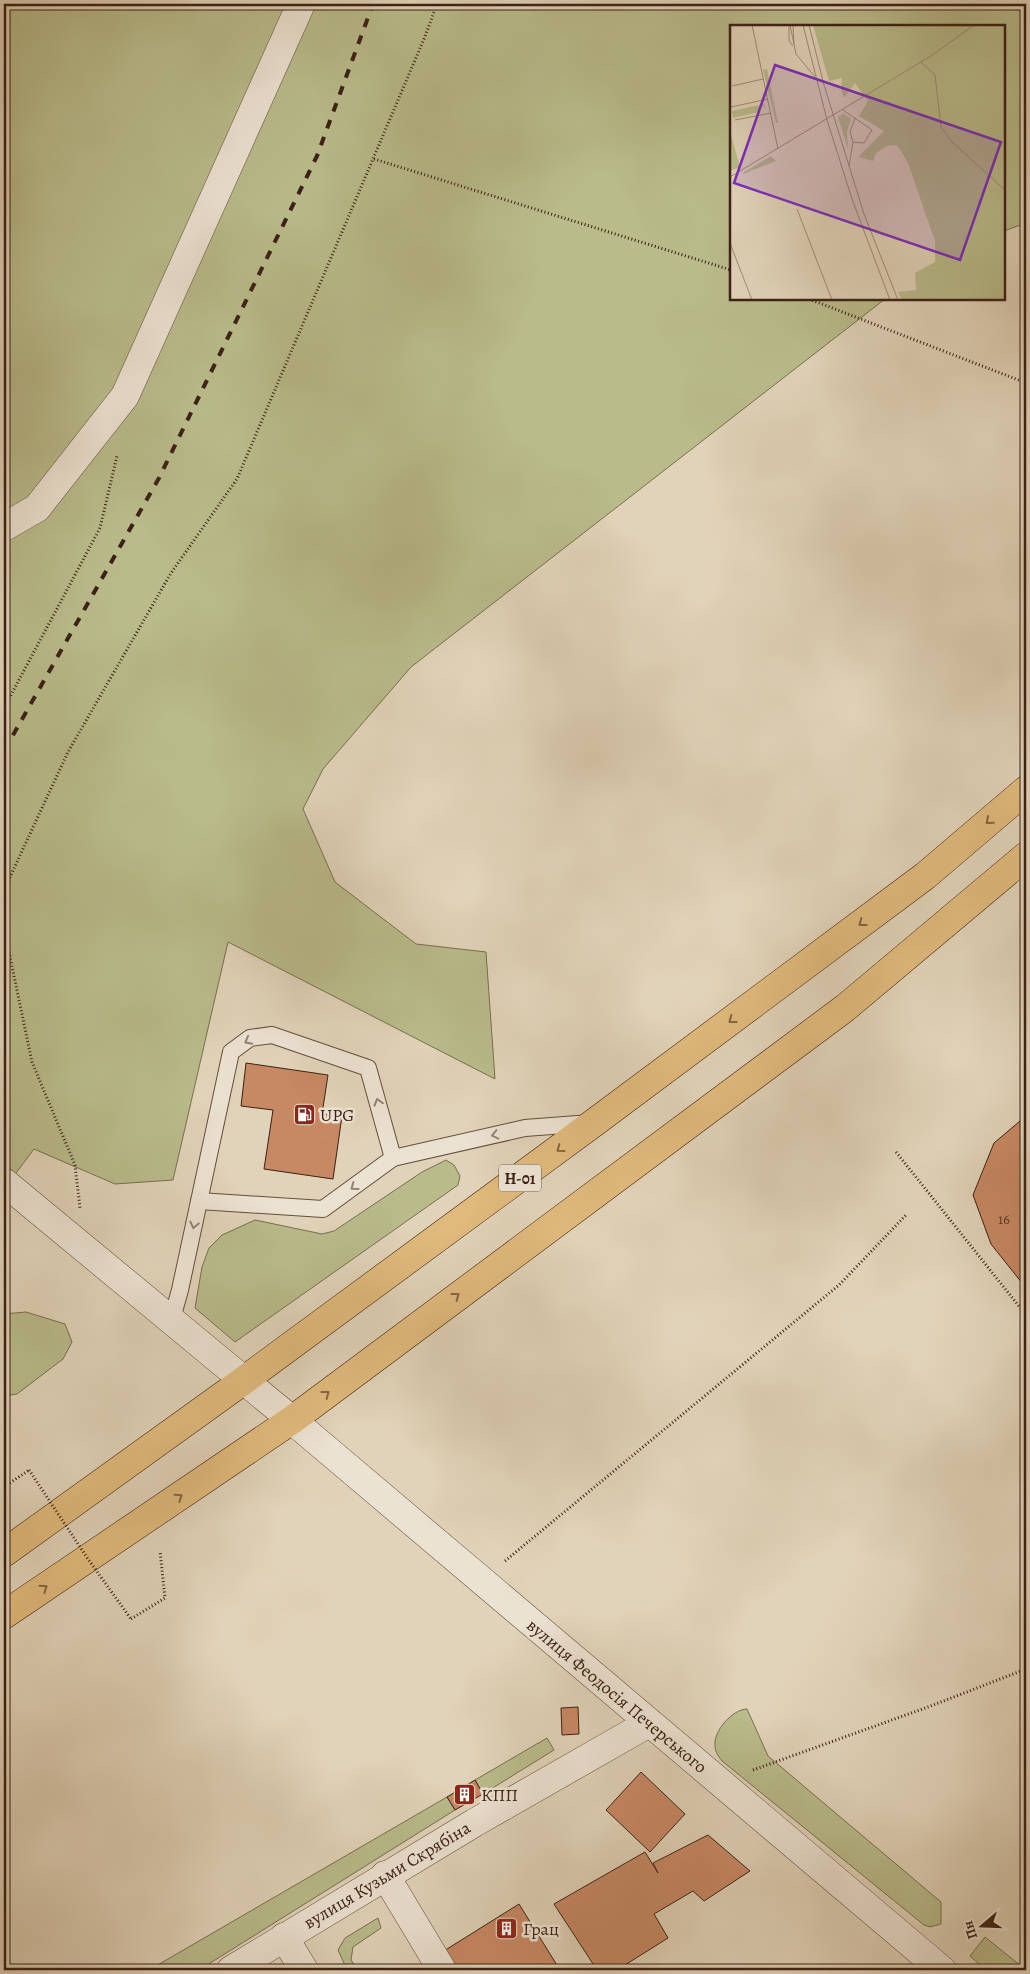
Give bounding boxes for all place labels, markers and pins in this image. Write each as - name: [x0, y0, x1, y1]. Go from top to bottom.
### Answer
- fuel station icon: UPG: [292, 1103, 316, 1127]
- place label: UPG: [320, 1103, 354, 1127]
- building icon: КПП: [453, 1783, 477, 1807]
- place label: КПП: [481, 1783, 518, 1807]
- building icon: Грац: [495, 1917, 519, 1941]
- place label: Грац: [523, 1917, 559, 1941]

